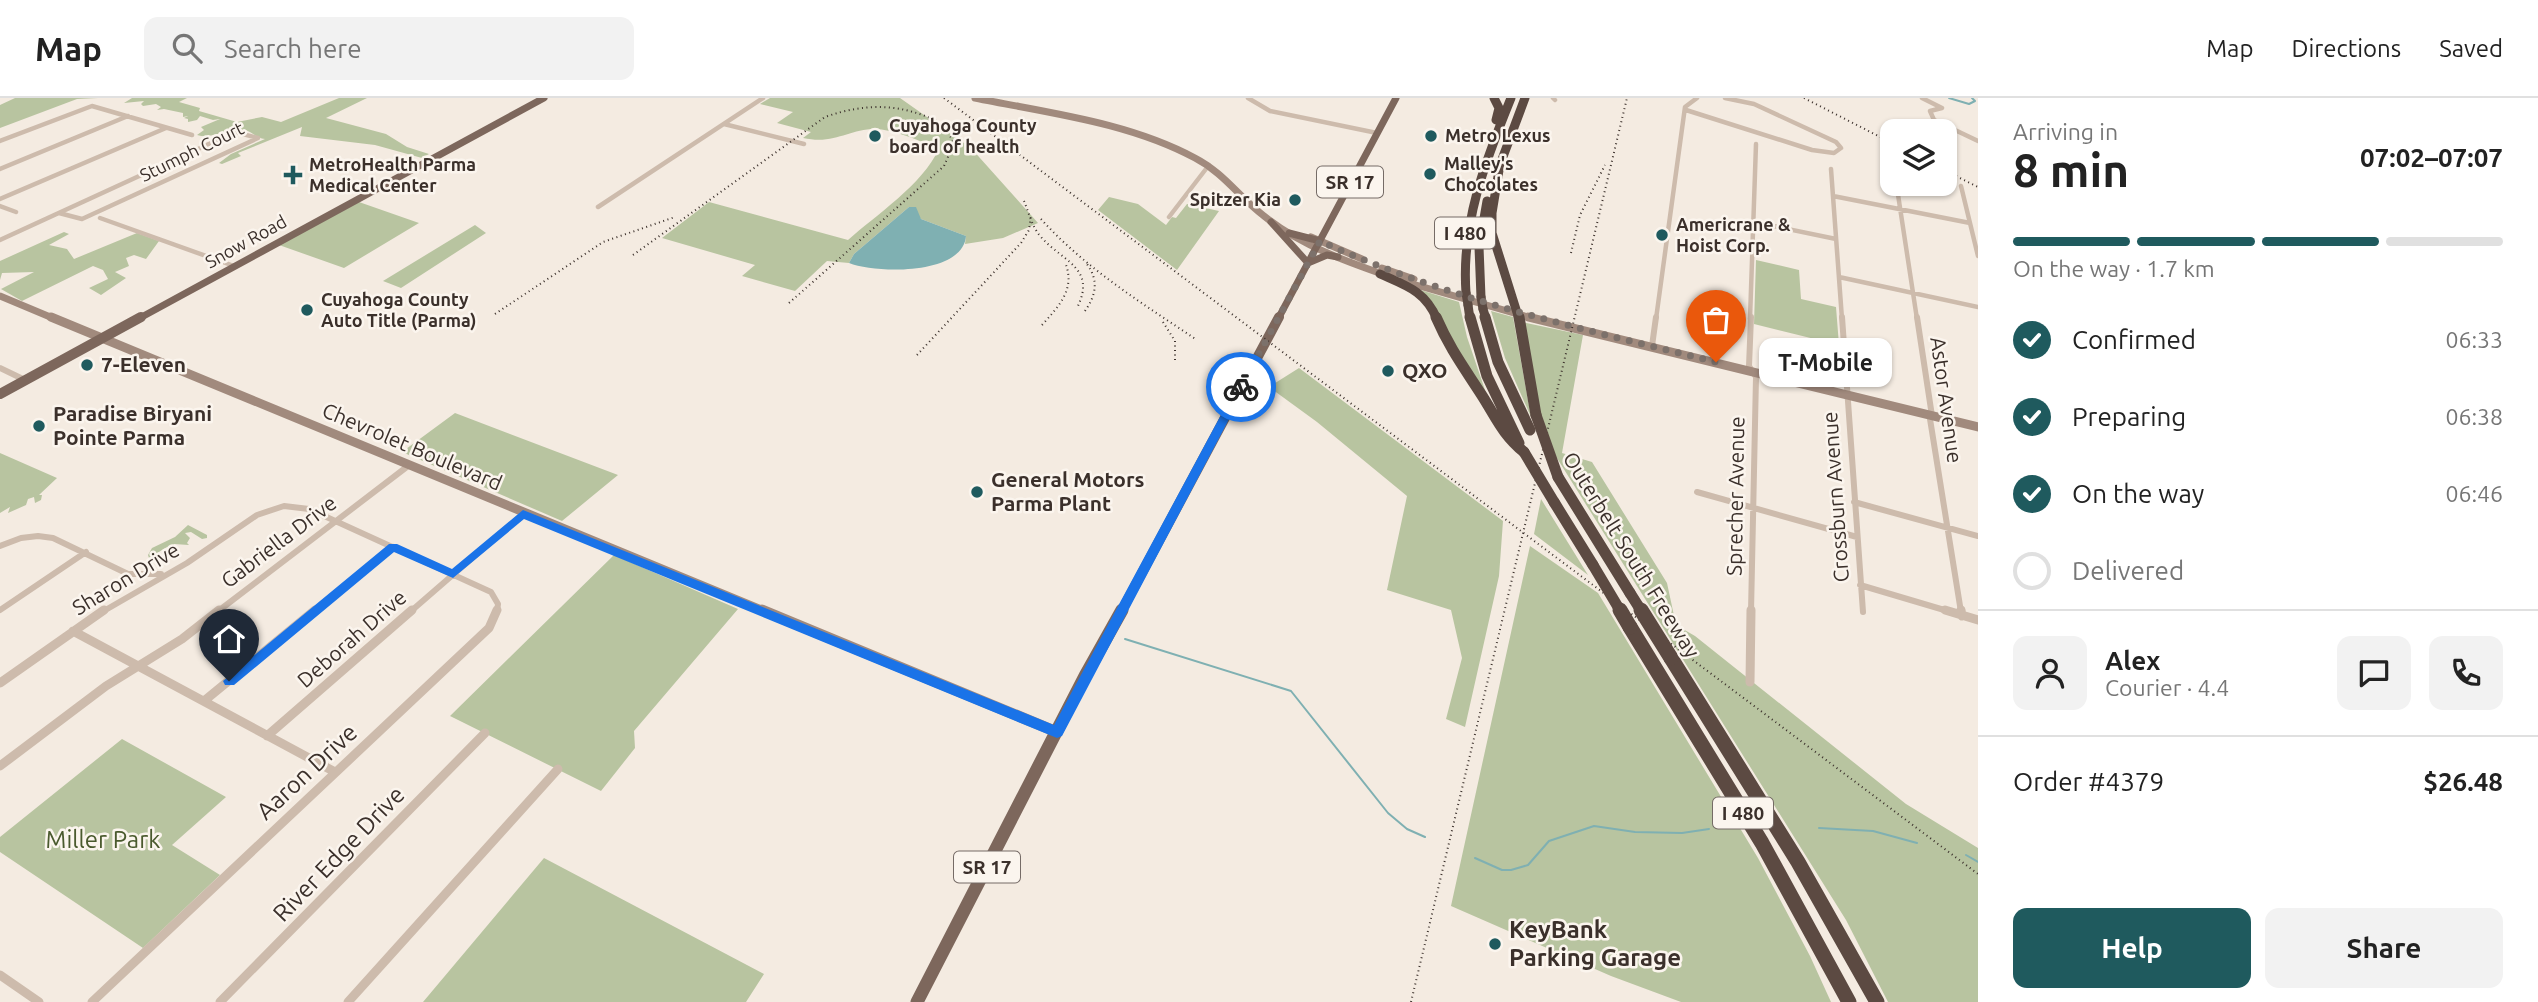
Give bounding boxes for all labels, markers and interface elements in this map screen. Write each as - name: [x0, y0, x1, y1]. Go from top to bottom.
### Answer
- search box: [144, 17, 634, 80]
- icon: search: [168, 29, 206, 67]
- text: Map: [35, 30, 102, 67]
- text: Search here: [224, 34, 362, 63]
- text: Map: [2206, 35, 2253, 62]
- text: Directions: [2291, 35, 2401, 62]
- text: Saved: [2439, 35, 2503, 62]
- place label: Cuyahoga County board of health: [889, 115, 1037, 156]
- street label: Stumph Court: [136, 117, 247, 185]
- map controls: [1880, 119, 1957, 196]
- button: layers: [1880, 119, 1957, 196]
- text: Arriving in: [2013, 119, 2118, 144]
- place label: Metro Lexus: [1445, 125, 1551, 145]
- marker: Cuyahoga County board of health: [867, 128, 883, 144]
- marker: Metro Lexus: [1423, 128, 1439, 144]
- text: 07:02–07:07: [2360, 143, 2503, 172]
- text: 8 min: [2013, 144, 2129, 196]
- place label: Malley's Chocolates: [1444, 153, 1538, 194]
- place label: MetroHealth Parma Medical Center: [309, 154, 476, 195]
- marker: MetroHealth Parma Medical Center: [283, 165, 303, 185]
- road number: SR 17: [1317, 166, 1383, 198]
- marker: Malley's Chocolates: [1422, 166, 1438, 182]
- place label: Spitzer Kia: [1190, 189, 1281, 209]
- marker: Spitzer Kia: [1287, 192, 1303, 208]
- street label: Snow Road: [201, 211, 290, 272]
- place label: Americrane & Hoist Corp.: [1676, 214, 1791, 255]
- road number: I 480: [1435, 217, 1495, 248]
- marker: Americrane & Hoist Corp.: [1654, 227, 1670, 243]
- text: On the way · 1.7 km: [2013, 256, 2215, 281]
- place label: Cuyahoga County Auto Title (Parma): [321, 289, 477, 331]
- pin: [1686, 290, 1746, 362]
- icon: bag: [1697, 301, 1735, 339]
- marker: Cuyahoga County Auto Title (Parma): [299, 302, 315, 318]
- icon: check: [2013, 321, 2051, 359]
- text: Confirmed: [2072, 325, 2196, 354]
- text: 06:33: [2445, 327, 2503, 352]
- street label: Astor Avenue: [1926, 335, 1968, 464]
- callout: T-Mobile: [1758, 338, 1891, 386]
- text: T-Mobile: [1778, 350, 1873, 375]
- place label: 7-Eleven: [101, 352, 186, 376]
- courier: [1206, 352, 1276, 422]
- marker: 7-Eleven: [79, 357, 95, 373]
- place label: QXO: [1402, 358, 1448, 382]
- marker: QXO: [1380, 363, 1396, 379]
- icon: bike: [1222, 368, 1260, 406]
- street label: Chevrolet Boulevard: [319, 397, 506, 495]
- icon: check: [2013, 398, 2051, 436]
- place label: Paradise Biryani Pointe Parma: [53, 401, 212, 449]
- text: Preparing: [2072, 402, 2186, 431]
- text: 06:38: [2445, 404, 2503, 429]
- street label: Crossburn Avenue: [1817, 411, 1853, 583]
- street label: Sprecher Avenue: [1722, 416, 1748, 576]
- marker: Paradise Biryani Pointe Parma: [31, 418, 47, 434]
- street label: Outerbelt South Freeway: [1559, 447, 1705, 662]
- place label: General Motors Parma Plant: [991, 467, 1145, 515]
- icon: check: [2013, 475, 2051, 513]
- text: On the way: [2072, 479, 2204, 508]
- text: 06:46: [2445, 481, 2503, 506]
- marker: General Motors Parma Plant: [969, 484, 985, 500]
- street label: Gabriella Drive: [216, 490, 341, 592]
- street label: Sharon Drive: [68, 537, 183, 619]
- text: Delivered: [2072, 556, 2184, 585]
- street label: Deborah Drive: [292, 585, 411, 692]
- pin: [199, 609, 259, 681]
- icon: home: [210, 620, 248, 658]
- button: person: [2013, 636, 2087, 710]
- button: chat: [2337, 636, 2411, 710]
- button: phone: [2429, 636, 2503, 710]
- text: Alex: [2105, 646, 2160, 675]
- text: Courier · 4.4: [2105, 675, 2229, 700]
- street label: Aaron Drive: [251, 718, 362, 825]
- text: Order #4379: [2013, 767, 2164, 796]
- text: $26.48: [2423, 767, 2503, 796]
- street label: River Edge Drive: [268, 781, 410, 927]
- road number: I 480: [1713, 798, 1773, 828]
- park label: Miller Park: [46, 826, 160, 853]
- road number: SR 17: [954, 852, 1020, 882]
- button: Help: [2013, 908, 2251, 988]
- button: Share: [2265, 908, 2503, 988]
- place label: KeyBank Parking Garage: [1509, 916, 1681, 971]
- marker: KeyBank Parking Garage: [1487, 936, 1503, 952]

